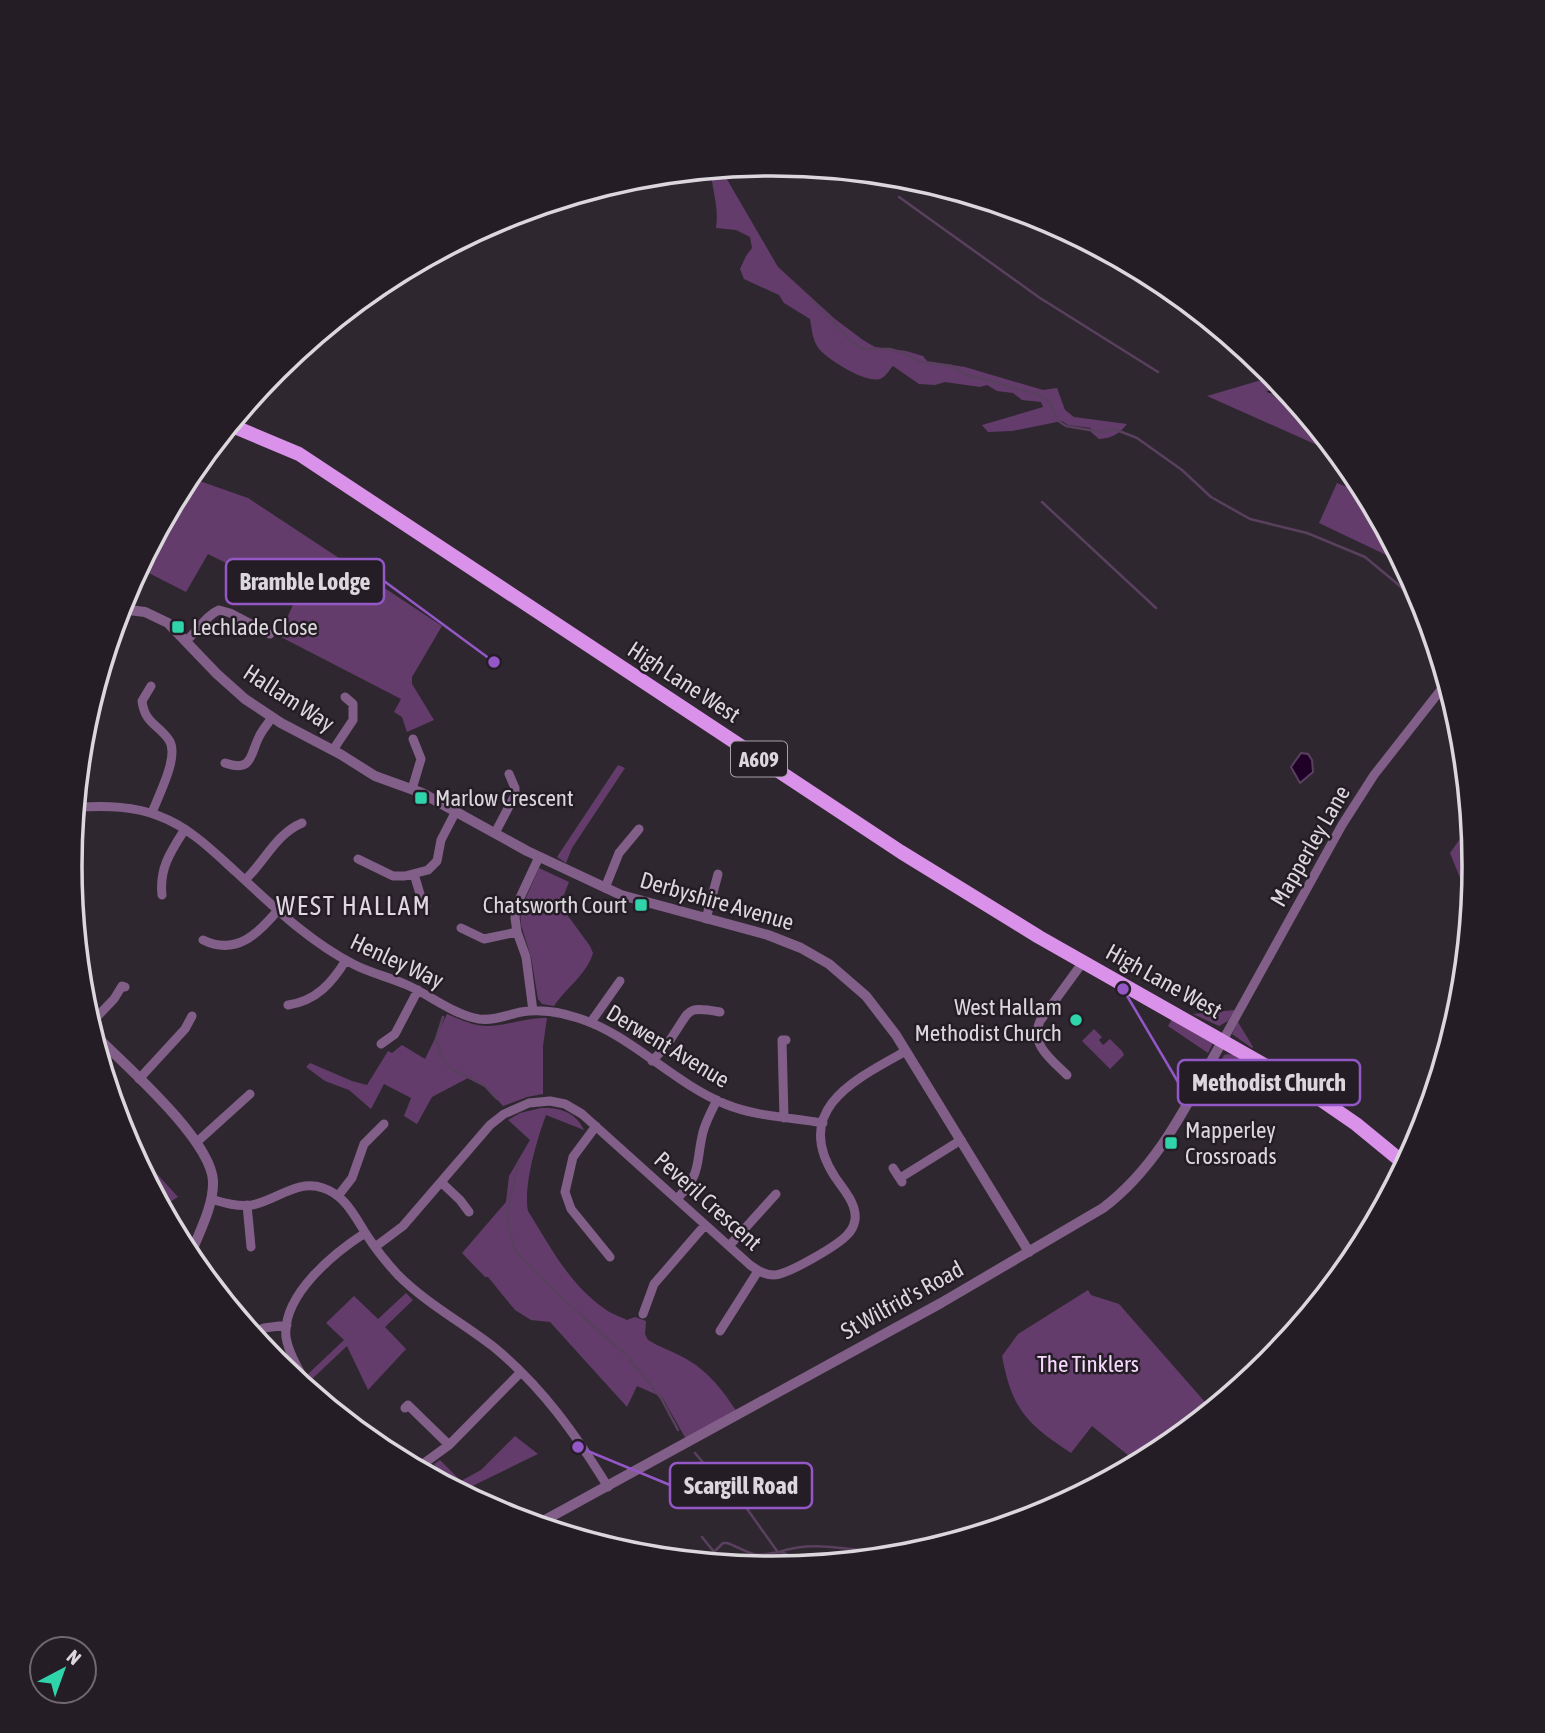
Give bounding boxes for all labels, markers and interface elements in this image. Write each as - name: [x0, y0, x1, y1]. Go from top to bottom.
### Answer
- callout: Bramble Lodge: [226, 559, 384, 604]
- text: Bramble Lodge: [240, 568, 370, 595]
- place label: Lechlade Close: [192, 614, 318, 640]
- marker: Lechlade Close: [170, 619, 186, 635]
- street label: High Lane West: [623, 636, 745, 728]
- street label: Hallam Way: [239, 659, 339, 737]
- road number: A609: [731, 742, 787, 776]
- street label: Mapperley Lane: [1265, 781, 1355, 911]
- place label: Marlow Crescent: [435, 785, 574, 811]
- marker: Marlow Crescent: [413, 790, 429, 806]
- street label: Derbyshire Avenue: [637, 867, 797, 935]
- district label: WEST HALLAM: [276, 891, 432, 921]
- place label: Chatsworth Court: [483, 892, 627, 918]
- marker: Chatsworth Court: [633, 897, 649, 913]
- street label: Henley Way: [346, 928, 448, 994]
- street label: High Lane West: [1102, 939, 1226, 1023]
- place label: West Hallam Methodist Church: [914, 994, 1062, 1046]
- street label: Derwent Avenue: [602, 999, 734, 1093]
- marker: West Hallam Methodist Church: [1068, 1012, 1084, 1028]
- callout: Methodist Church: [1178, 1060, 1360, 1105]
- text: Methodist Church: [1192, 1069, 1346, 1096]
- place label: Mapperley Crossroads: [1185, 1117, 1277, 1169]
- marker: Mapperley Crossroads: [1163, 1135, 1179, 1151]
- street label: Peveril Crescent: [649, 1146, 767, 1256]
- street label: St Wilfrid's Road: [836, 1256, 968, 1344]
- park label: The Tinklers: [1037, 1351, 1139, 1377]
- callout: Scargill Road: [670, 1463, 812, 1508]
- text: Scargill Road: [684, 1472, 798, 1499]
- north arrow: [28, 1635, 98, 1705]
- text: N: [63, 1645, 86, 1669]

